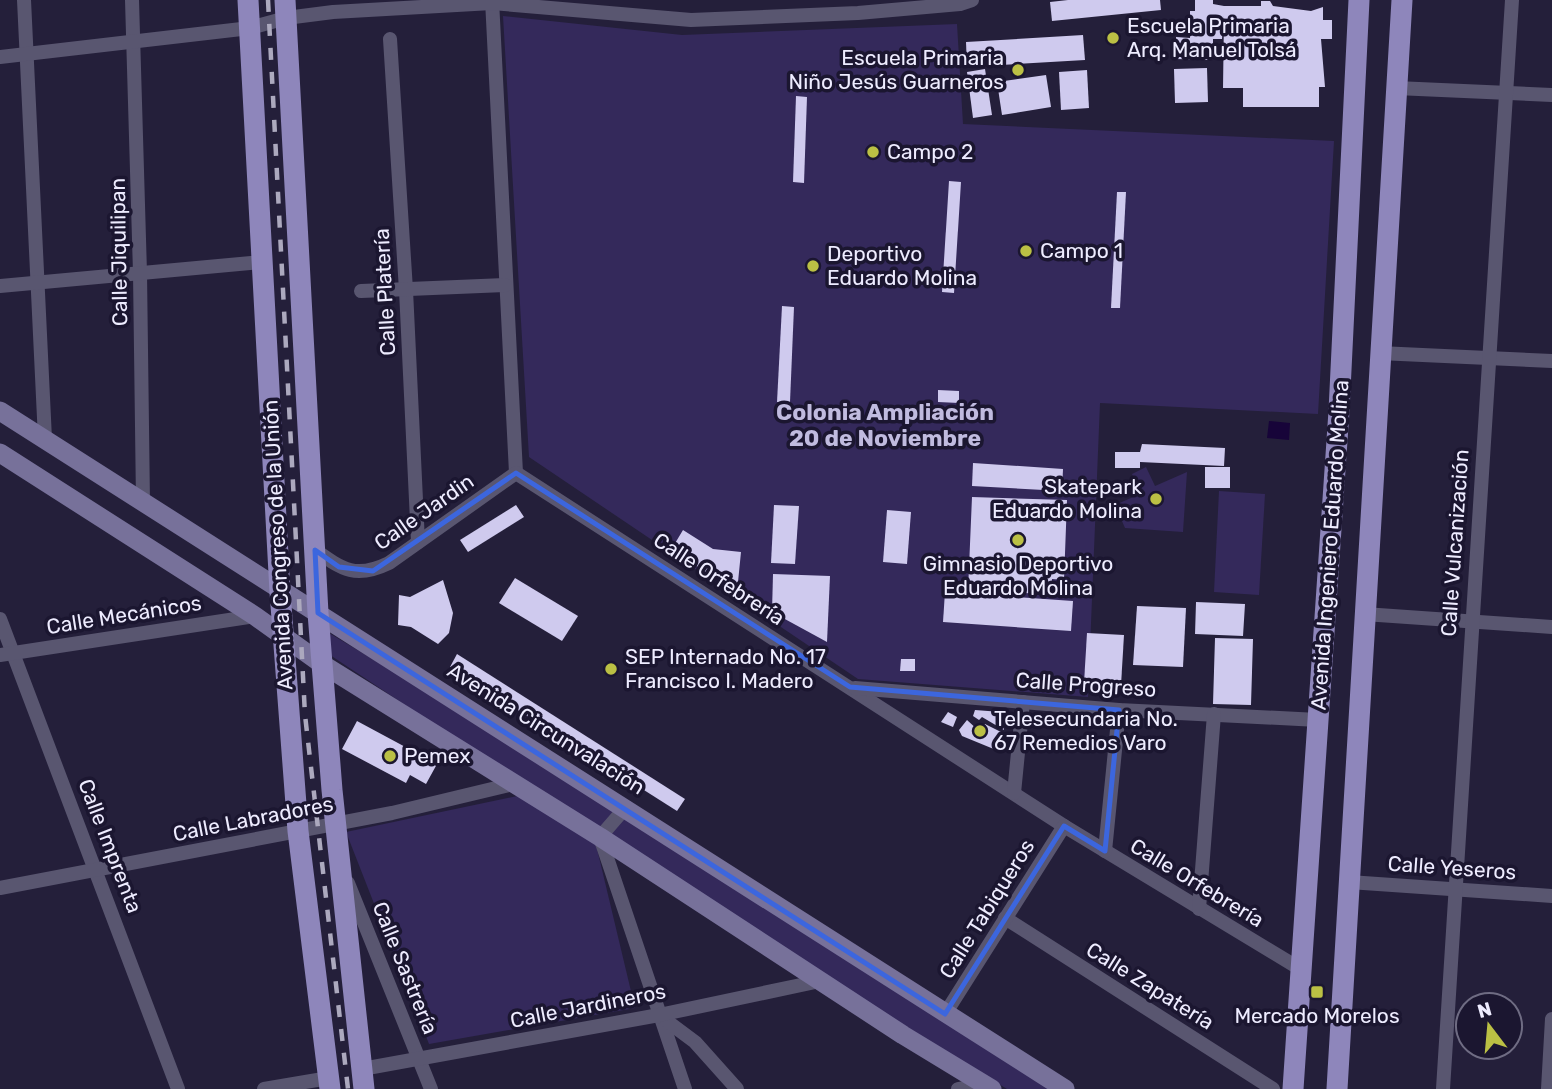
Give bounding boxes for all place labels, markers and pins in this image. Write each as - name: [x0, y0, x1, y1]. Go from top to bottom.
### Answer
- place label: Escuela Primaria Arq. Manuel Tolsá: [1127, 13, 1297, 62]
- marker: Escuela Primaria Arq. Manuel Tolsá: [1105, 30, 1121, 46]
- place label: Escuela Primaria Niño Jesús Guarneros: [789, 45, 1004, 94]
- marker: Escuela Primaria Niño Jesús Guarneros: [1010, 62, 1026, 78]
- place label: Campo 2: [887, 139, 973, 164]
- marker: Campo 2: [865, 144, 881, 160]
- place label: Campo 1: [1040, 238, 1123, 263]
- place label: Deportivo Eduardo Molina: [827, 241, 977, 290]
- marker: Campo 1: [1018, 243, 1034, 259]
- marker: Deportivo Eduardo Molina: [805, 258, 821, 274]
- place label: Skatepark Eduardo Molina: [992, 474, 1142, 523]
- marker: Skatepark Eduardo Molina: [1148, 491, 1164, 507]
- marker: Gimnasio Deportivo Eduardo Molina: [1010, 532, 1026, 548]
- place label: Gimnasio Deportivo Eduardo Molina: [923, 551, 1113, 600]
- place label: SEP Internado No. 17 Francisco I. Madero: [625, 644, 826, 693]
- marker: SEP Internado No. 17 Francisco I. Madero: [603, 661, 619, 677]
- place label: Telesecundaria No. 67 Remedios Varo: [994, 706, 1178, 755]
- marker: Telesecundaria No. 67 Remedios Varo: [972, 723, 988, 739]
- place label: Pemex: [404, 743, 471, 768]
- marker: Pemex: [382, 748, 398, 764]
- marker: Mercado Morelos: [1309, 984, 1325, 1000]
- place label: Mercado Morelos: [1234, 1003, 1400, 1028]

